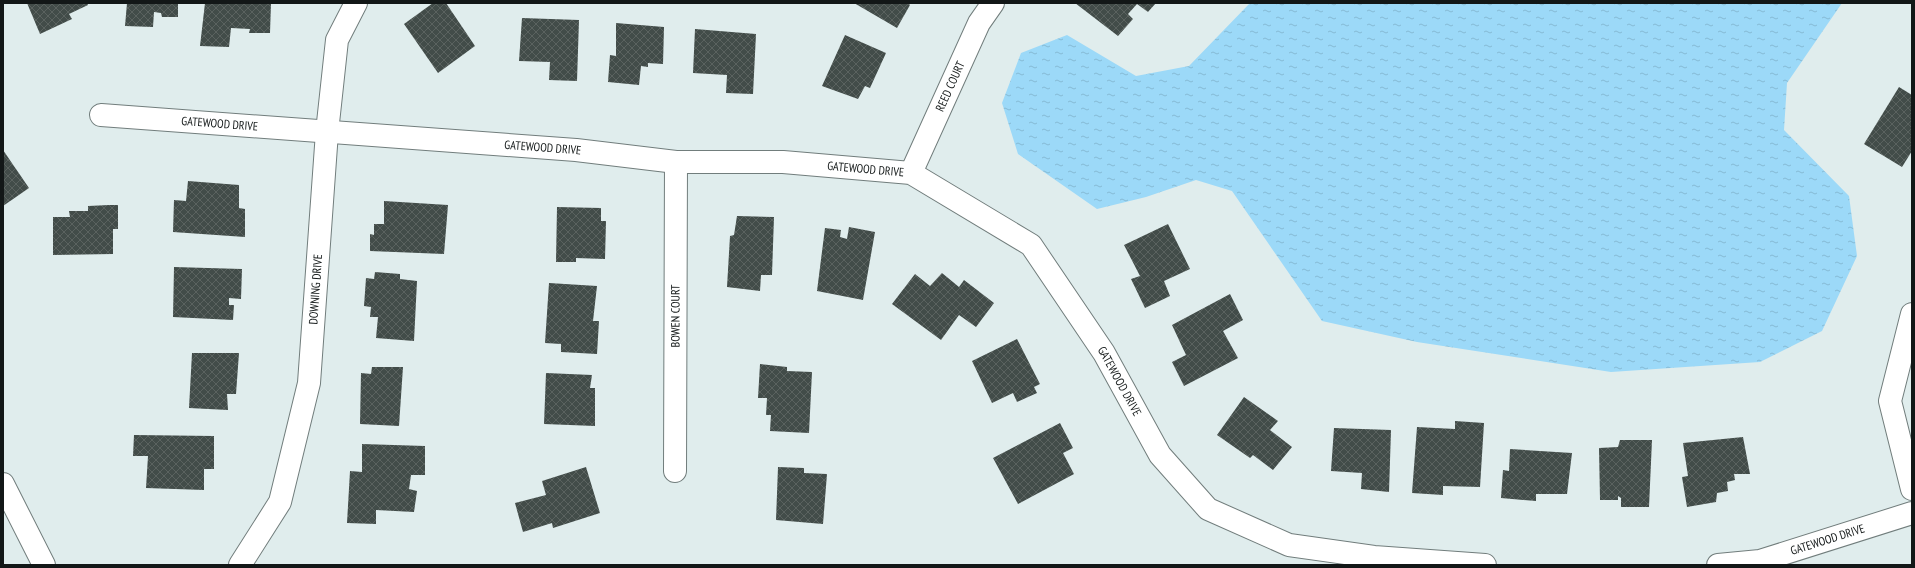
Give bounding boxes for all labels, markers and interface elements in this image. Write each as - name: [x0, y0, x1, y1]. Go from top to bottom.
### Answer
- street label: REED COURT: [932, 58, 968, 114]
- street label: GATEWOOD DRIVE: [181, 113, 259, 134]
- street label: GATEWOOD DRIVE: [504, 137, 582, 158]
- street label: GATEWOOD DRIVE: [827, 158, 905, 179]
- street label: DOWNING DRIVE: [305, 254, 325, 325]
- street label: BOWEN COURT: [667, 284, 683, 348]
- street label: GATEWOOD DRIVE: [1095, 343, 1145, 418]
- street label: GATEWOOD DRIVE: [1788, 520, 1866, 558]

